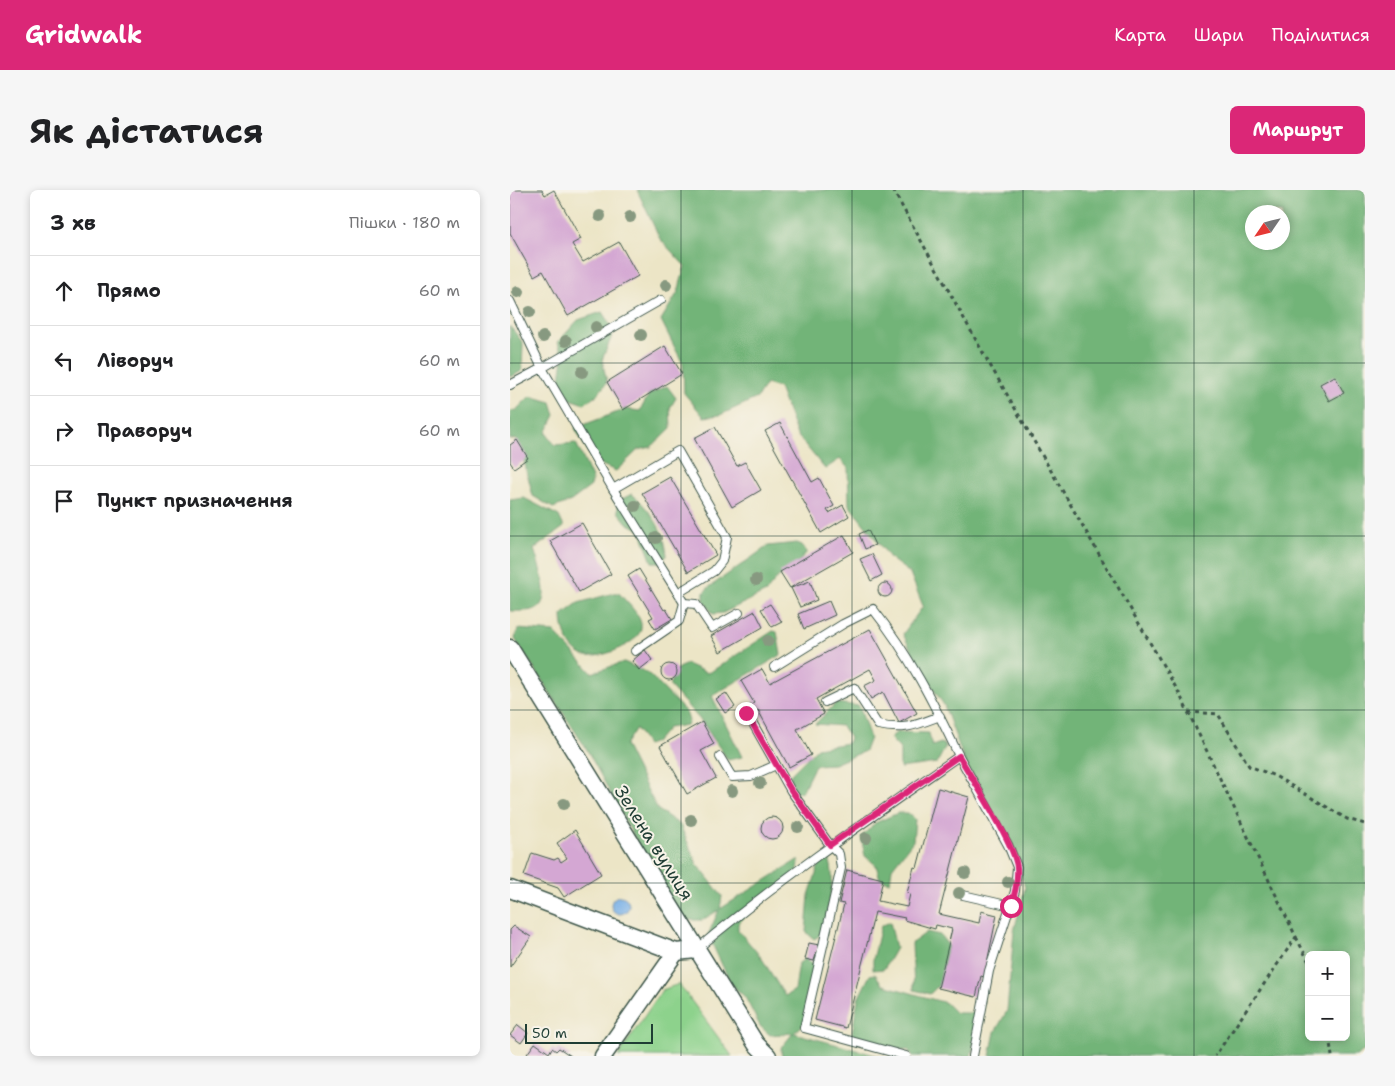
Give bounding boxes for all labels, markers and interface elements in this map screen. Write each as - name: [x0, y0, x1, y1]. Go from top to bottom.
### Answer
- text: Gridwalk: [25, 19, 142, 51]
- text: Карта: [1114, 23, 1166, 47]
- text: Шари: [1194, 23, 1244, 47]
- text: Поділитися: [1272, 23, 1370, 47]
- button: Маршрут: [1230, 106, 1365, 154]
- text: Як дістатися: [30, 107, 264, 154]
- north arrow: [1245, 205, 1290, 250]
- text: 3 хв: [50, 209, 96, 237]
- text: Пішки · 180 m: [349, 212, 460, 233]
- icon: ahead: [50, 277, 78, 305]
- text: Прямо: [97, 278, 161, 303]
- text: 60 m: [419, 280, 460, 301]
- icon: left: [50, 347, 78, 375]
- text: Ліворуч: [97, 348, 173, 373]
- text: 60 m: [419, 350, 460, 371]
- icon: right: [50, 417, 78, 445]
- text: Праворуч: [97, 418, 192, 443]
- text: 60 m: [419, 420, 460, 441]
- icon: arrive: [50, 487, 78, 515]
- text: Пункт призначення: [97, 488, 293, 513]
- route end: [735, 702, 758, 725]
- street label: Зелена вулиця: [609, 781, 699, 905]
- route start: [1000, 895, 1023, 918]
- map controls: [1305, 951, 1350, 1041]
- button: +: [1305, 951, 1350, 996]
- button: −: [1305, 996, 1350, 1041]
- scale bar: [525, 1021, 652, 1044]
- text: 50 m: [532, 1024, 567, 1042]

